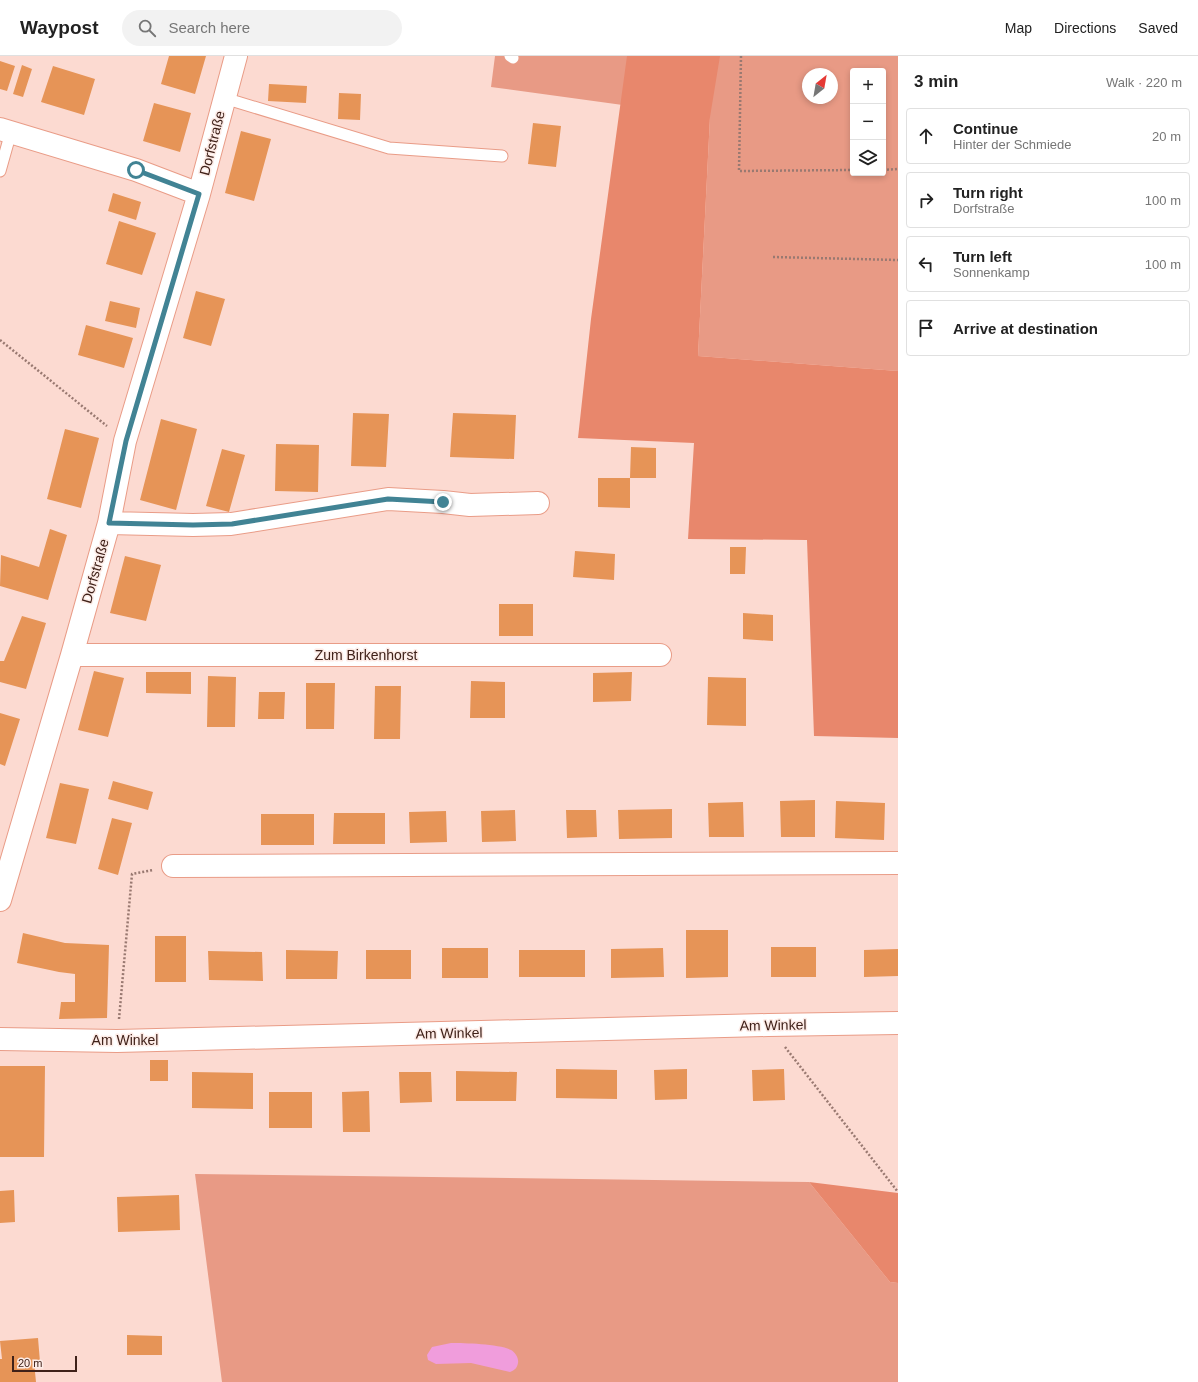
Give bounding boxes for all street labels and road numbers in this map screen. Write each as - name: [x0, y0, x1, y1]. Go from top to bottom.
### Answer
- street label: Dorfstraße: [196, 109, 228, 177]
- street label: Dorfstraße: [78, 537, 112, 605]
- street label: Zum Birkenhorst: [315, 647, 417, 663]
- street label: Am Winkel: [739, 1016, 807, 1034]
- street label: Am Winkel: [415, 1024, 483, 1042]
- street label: Am Winkel: [92, 1032, 158, 1048]

